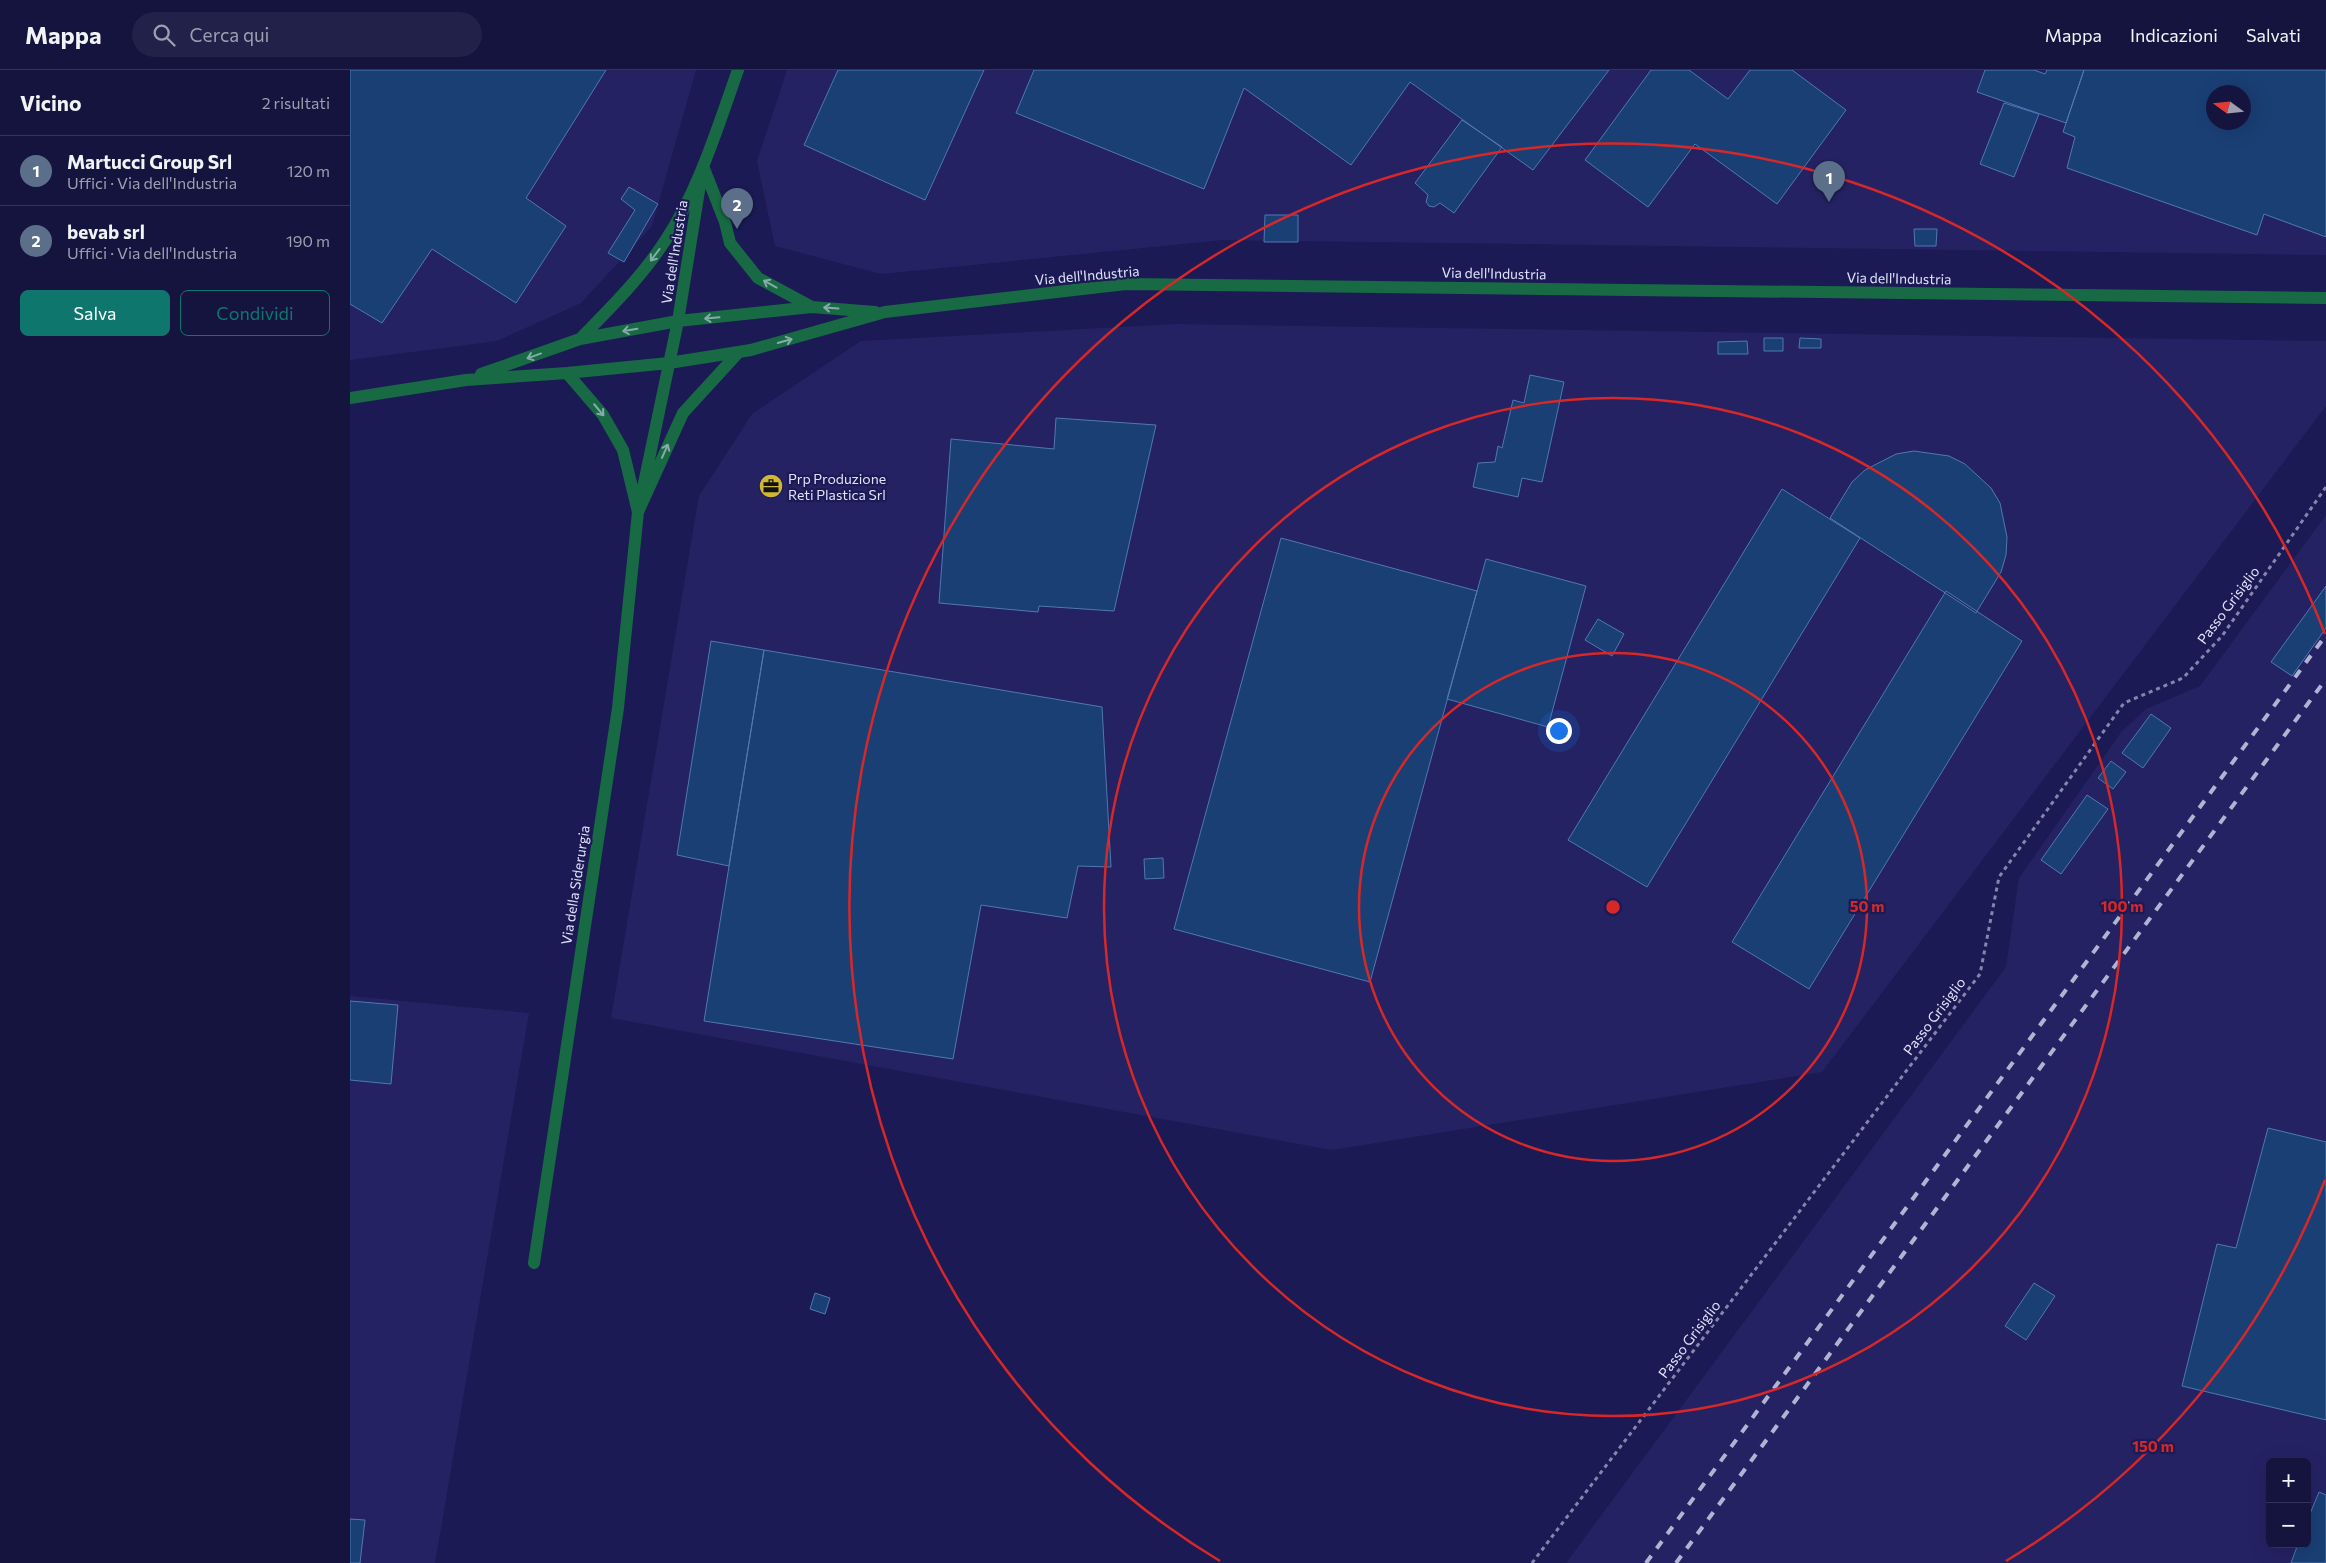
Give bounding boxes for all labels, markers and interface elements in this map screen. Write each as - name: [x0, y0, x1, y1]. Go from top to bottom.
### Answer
- search box: [132, 12, 482, 57]
- text: Mappa: [25, 20, 102, 49]
- icon: search: [150, 21, 178, 49]
- text: Cerca qui: [190, 23, 269, 46]
- text: Mappa: [2045, 24, 2102, 46]
- text: Indicazioni: [2130, 24, 2218, 46]
- text: Salvati: [2246, 24, 2301, 46]
- north arrow: [2206, 85, 2251, 130]
- text: Vicino: [20, 90, 81, 115]
- text: 2 risultati: [262, 93, 330, 112]
- text: Martucci Group Srl: [67, 150, 232, 173]
- text: 1: [32, 161, 40, 180]
- text: 120 m: [287, 161, 330, 180]
- pin: 1: [1813, 161, 1845, 202]
- text: Uffici · Via dell'Industria: [67, 173, 237, 192]
- pin: 2: [721, 188, 753, 229]
- street label: Via dell'Industria: [657, 199, 691, 305]
- text: bevab srl: [67, 220, 145, 243]
- text: 2: [31, 231, 41, 250]
- text: 190 m: [286, 231, 330, 250]
- text: Uffici · Via dell'Industria: [67, 243, 237, 262]
- one-way arrow: [649, 248, 660, 261]
- street label: Via dell'Industria: [1034, 262, 1140, 288]
- street label: Via dell'Industria: [1441, 264, 1547, 282]
- street label: Via dell'Industria: [1846, 269, 1952, 287]
- one-way arrow: [762, 279, 777, 289]
- button: Salva: [20, 290, 170, 336]
- button: Condividi: [180, 290, 330, 336]
- one-way arrow: [823, 304, 839, 313]
- one-way arrow: [704, 313, 720, 323]
- one-way arrow: [623, 325, 639, 335]
- one-way arrow: [777, 335, 793, 345]
- one-way arrow: [526, 351, 542, 361]
- one-way arrow: [593, 403, 604, 416]
- one-way arrow: [661, 444, 671, 459]
- place label: Prp Produzione Reti Plastica Srl: [788, 470, 886, 503]
- office icon: Prp Produzione Reti Plastica Srl: [758, 473, 784, 499]
- street label: Passo Grisiglio: [2193, 563, 2263, 647]
- your location: [1546, 718, 1572, 744]
- street label: Via della Siderurgia: [557, 824, 593, 946]
- text: 50 m: [1850, 897, 1884, 915]
- text: 100 m: [2101, 897, 2143, 915]
- centre of rings: [1604, 898, 1622, 916]
- street label: Passo Grisiglio: [1899, 974, 1969, 1058]
- street label: Passo Grisiglio: [1654, 1297, 1724, 1381]
- text: 150 m: [2132, 1437, 2174, 1455]
- map controls: [2266, 1458, 2311, 1548]
- button: +: [2266, 1458, 2311, 1503]
- button: −: [2266, 1503, 2311, 1548]

